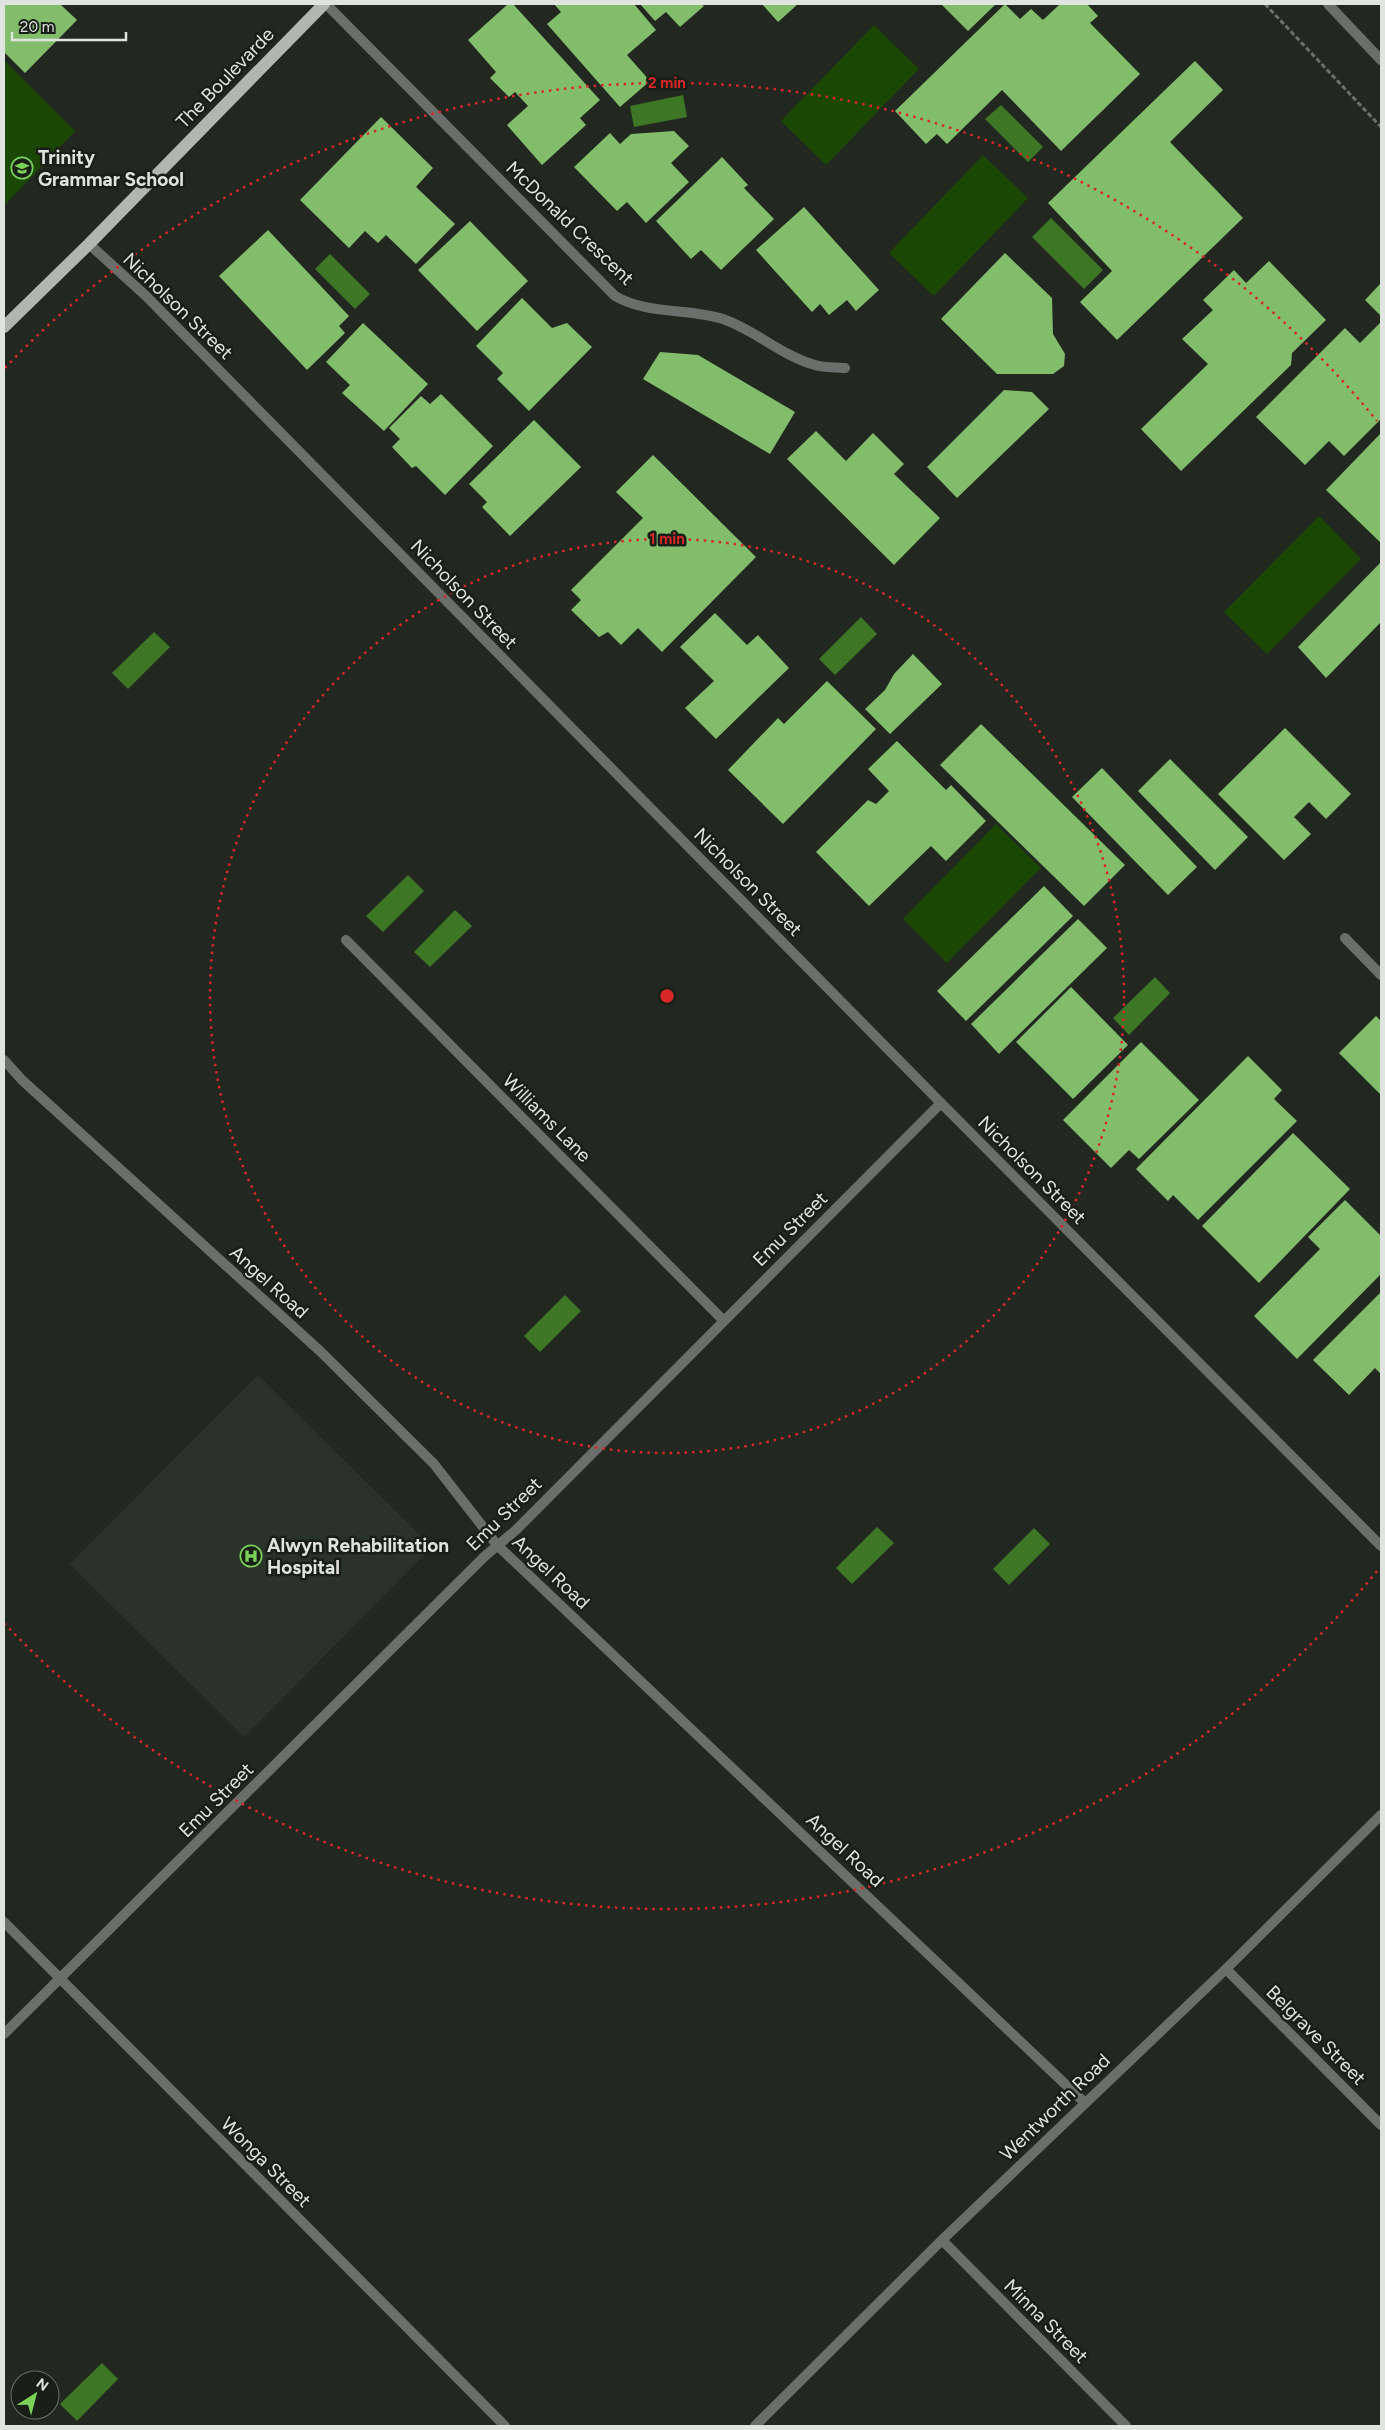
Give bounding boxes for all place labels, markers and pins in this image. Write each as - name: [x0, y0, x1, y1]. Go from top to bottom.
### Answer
- place label: Trinity Grammar School: [38, 146, 184, 191]
- school or university icon: Trinity Grammar School: [10, 156, 34, 180]
- centre of rings: [658, 987, 676, 1005]
- place label: Alwyn Rehabilitation Hospital: [267, 1534, 449, 1579]
- hospital icon: Alwyn Rehabilitation Hospital: [239, 1544, 263, 1568]

